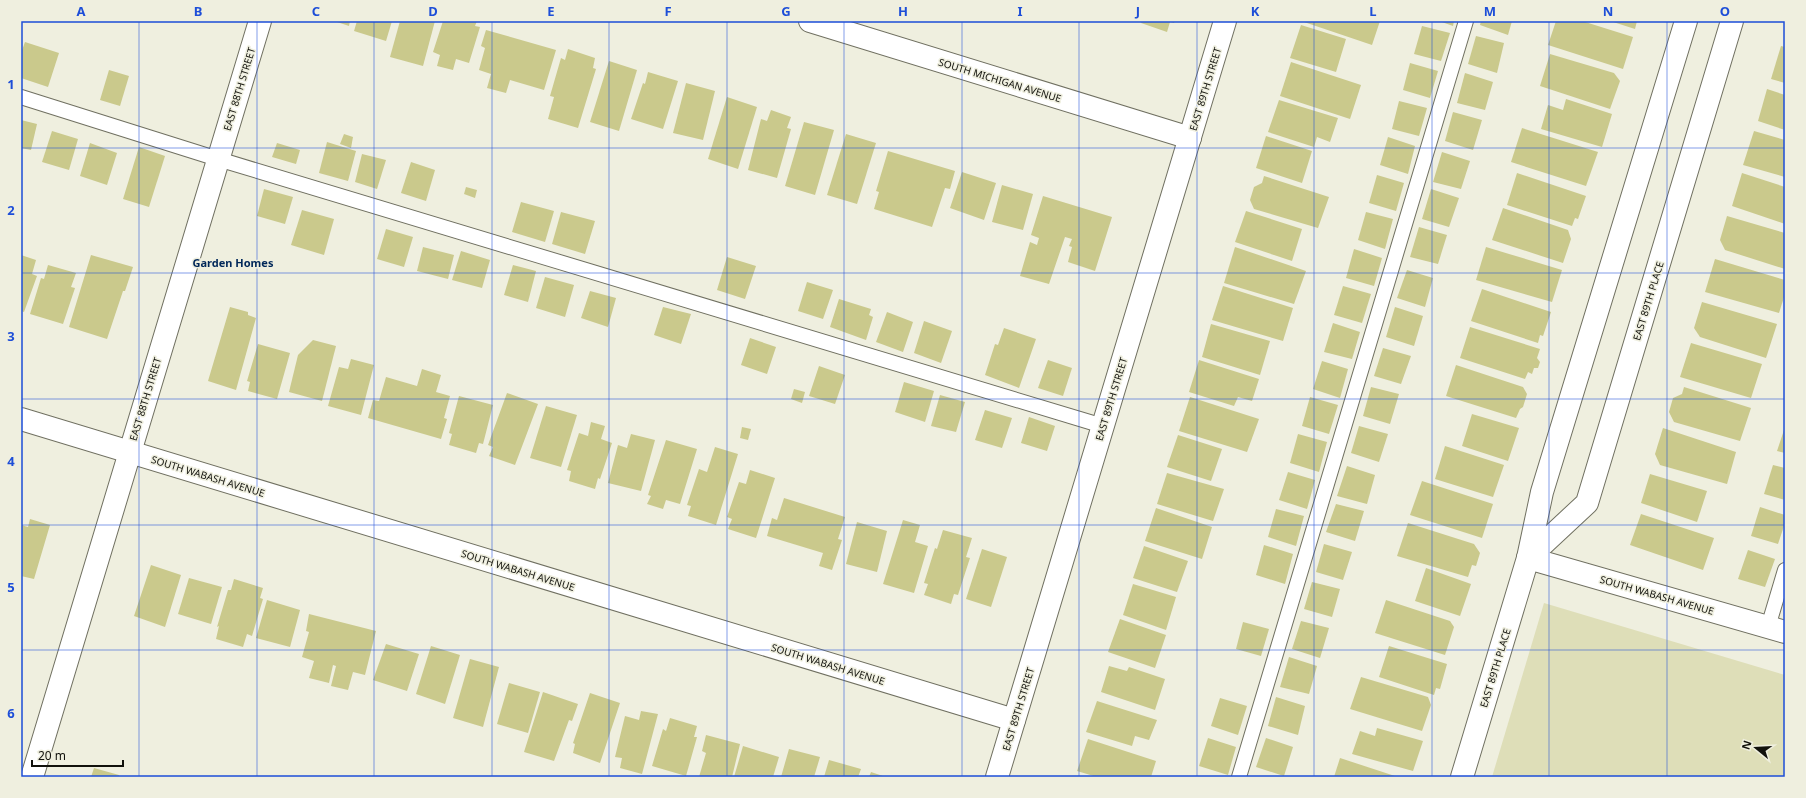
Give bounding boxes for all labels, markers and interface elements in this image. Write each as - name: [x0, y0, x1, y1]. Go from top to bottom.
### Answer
- text: A: [77, 2, 86, 20]
- text: B: [194, 2, 202, 20]
- text: C: [312, 2, 320, 20]
- text: D: [428, 2, 438, 20]
- text: E: [547, 2, 555, 20]
- text: F: [664, 2, 672, 20]
- text: G: [781, 2, 791, 20]
- text: H: [898, 2, 908, 20]
- text: I: [1017, 2, 1023, 20]
- text: J: [1135, 2, 1140, 20]
- text: K: [1251, 2, 1260, 20]
- text: L: [1369, 2, 1377, 20]
- text: M: [1484, 2, 1496, 20]
- text: N: [1603, 2, 1613, 20]
- text: O: [1720, 2, 1730, 20]
- street label: EAST 88TH STREET: [220, 45, 258, 132]
- street label: EAST 89TH STREET: [1186, 45, 1224, 132]
- street label: SOUTH MICHIGAN AVENUE: [937, 55, 1063, 105]
- text: 1: [7, 75, 15, 93]
- text: 2: [7, 201, 15, 219]
- district label: Garden Homes: [193, 255, 274, 270]
- street label: EAST 89TH PLACE: [1629, 260, 1667, 342]
- text: 3: [7, 327, 15, 345]
- street label: EAST 88TH STREET: [126, 355, 164, 442]
- street label: EAST 89TH STREET: [1092, 355, 1130, 442]
- text: 4: [7, 452, 15, 470]
- street label: SOUTH WABASH AVENUE: [150, 452, 266, 500]
- street label: SOUTH WABASH AVENUE: [460, 546, 576, 594]
- street label: SOUTH WABASH AVENUE: [1598, 572, 1716, 618]
- text: 5: [7, 578, 15, 596]
- street label: EAST 89TH PLACE: [1476, 627, 1514, 709]
- street label: SOUTH WABASH AVENUE: [770, 640, 886, 688]
- street label: EAST 89TH STREET: [999, 665, 1037, 752]
- text: 6: [7, 704, 15, 722]
- north arrow: [1736, 728, 1776, 768]
- text: N: [1737, 738, 1755, 751]
- scale bar: [32, 742, 123, 768]
- text: 20 m: [38, 747, 66, 764]

